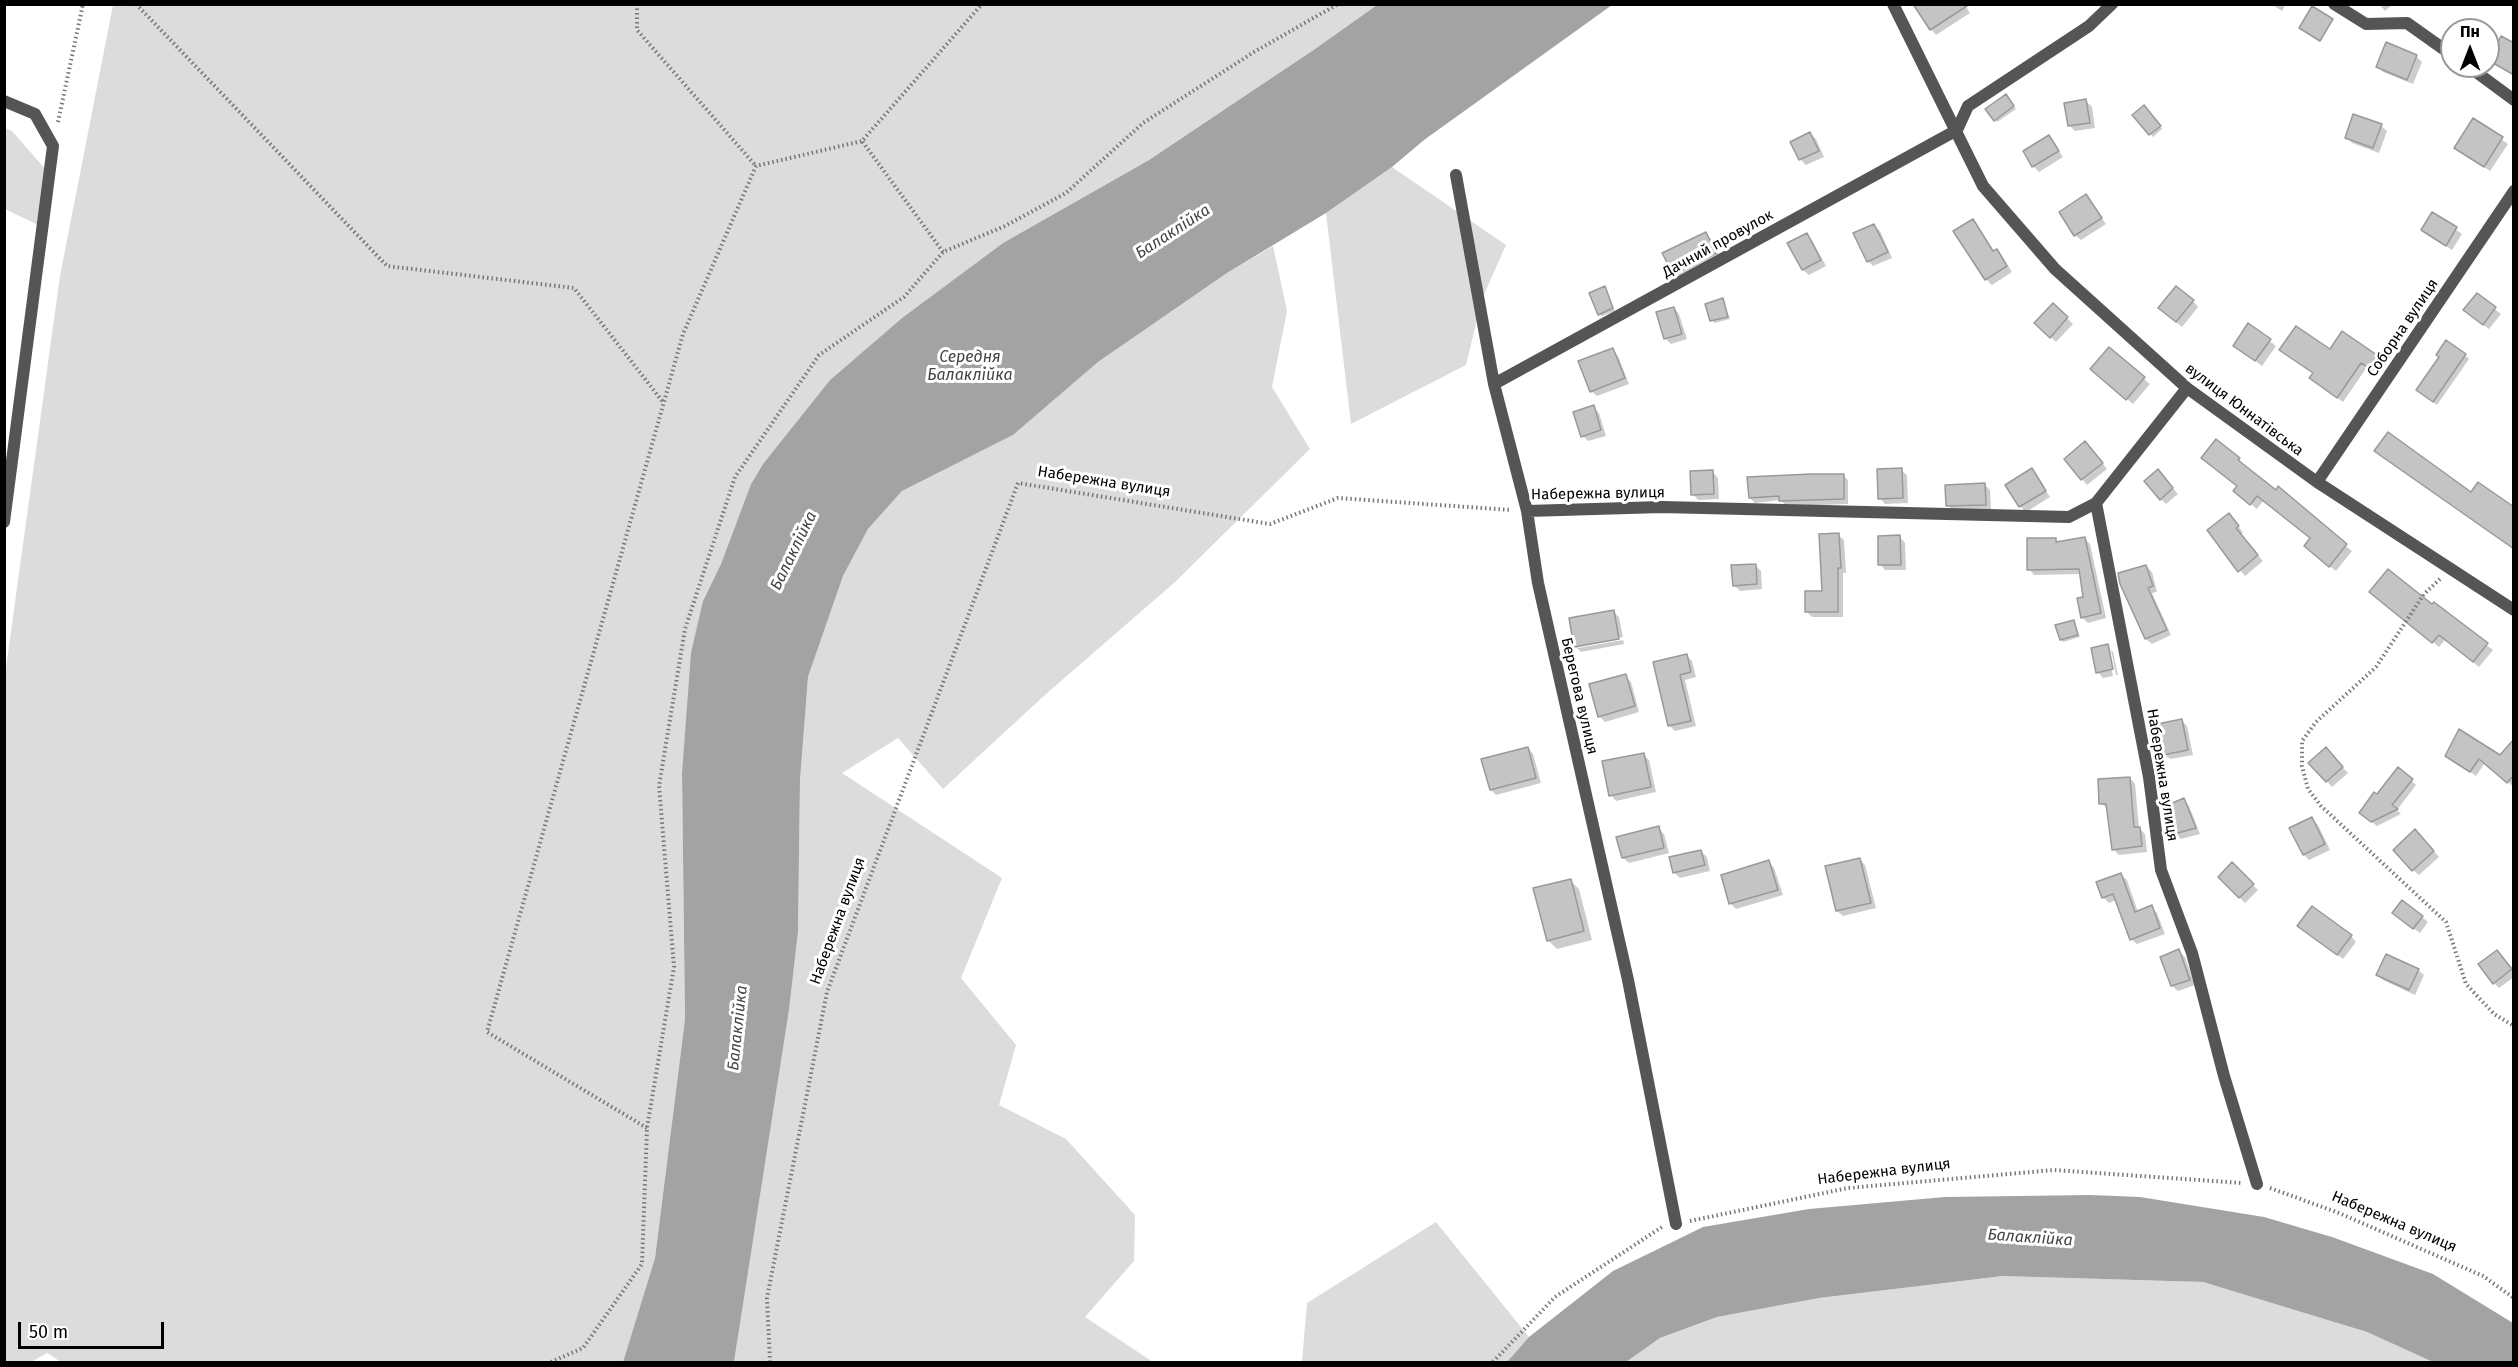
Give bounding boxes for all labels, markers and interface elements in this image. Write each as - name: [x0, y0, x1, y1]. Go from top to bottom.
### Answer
- north arrow: [2440, 18, 2500, 78]
- text: Пн: [2460, 22, 2480, 41]
- water label: Балаклійка: [1132, 201, 1214, 263]
- street label: Дачний провулок: [1660, 206, 1776, 282]
- street label: Соборна вулиця: [2364, 276, 2442, 380]
- water label: Середня Балаклійка: [927, 348, 1013, 386]
- street label: вулиця Юннатівська: [2181, 360, 2307, 460]
- street label: Набережна вулиця: [1036, 463, 1172, 501]
- street label: Набережна вулиця: [1531, 484, 1665, 504]
- water label: Балаклійка: [767, 508, 821, 594]
- street label: Берегова вулиця: [1557, 636, 1601, 756]
- street label: Набережна вулиця: [2143, 707, 2181, 843]
- street label: Набережна вулиця: [807, 855, 869, 987]
- water label: Балаклійка: [724, 985, 752, 1071]
- street label: Набережна вулиця: [1816, 1155, 1952, 1189]
- street label: Набережна вулиця: [2329, 1188, 2459, 1256]
- water label: Балаклійка: [1987, 1225, 2073, 1251]
- scale bar: [21, 1310, 166, 1348]
- text: 50 m: [29, 1321, 68, 1343]

